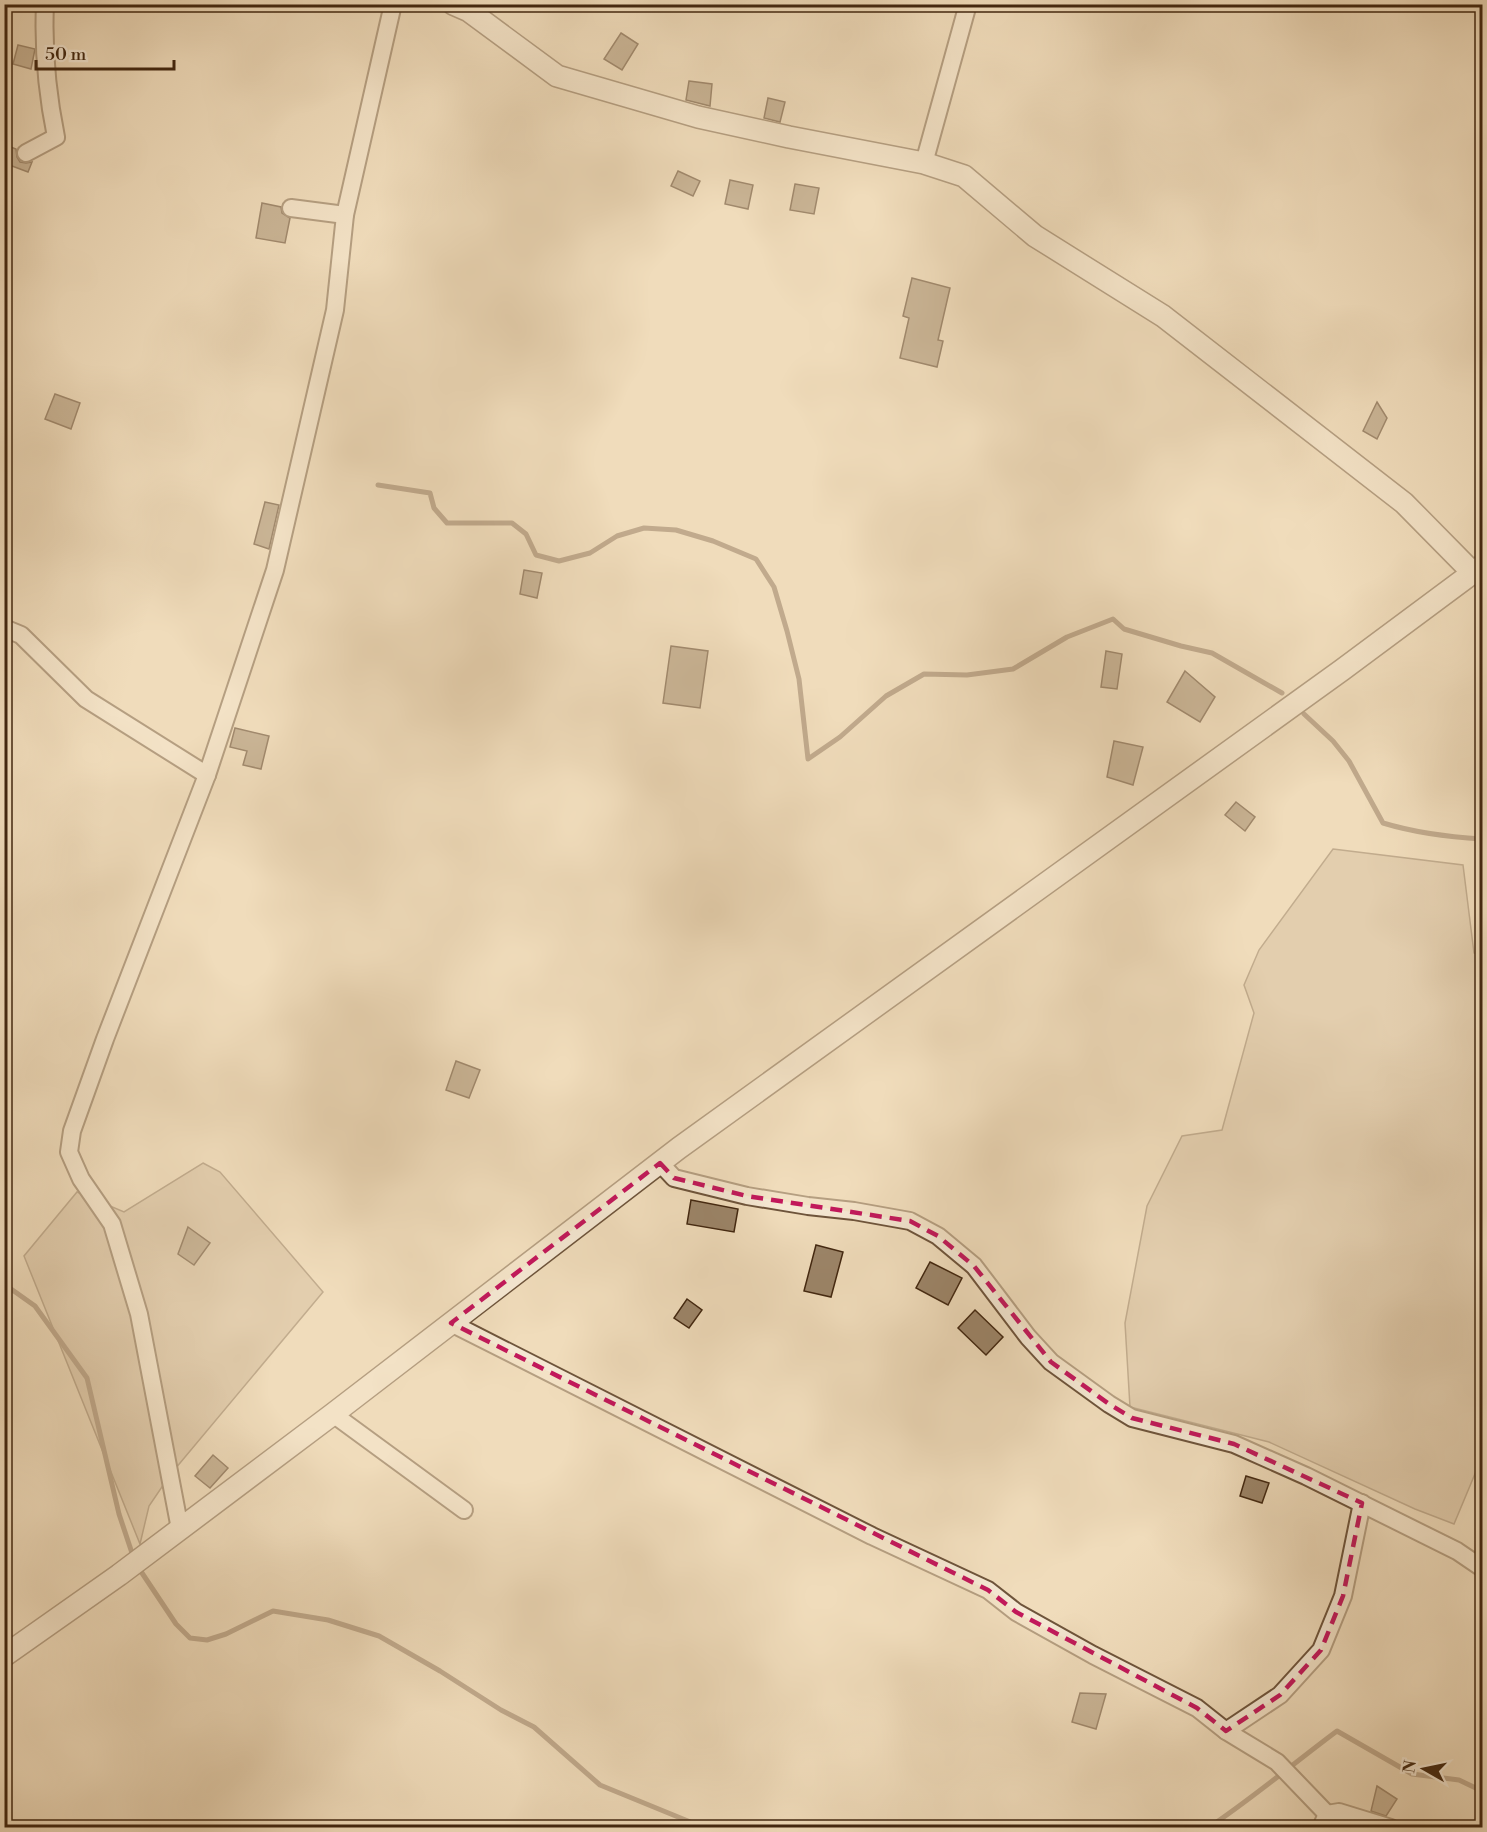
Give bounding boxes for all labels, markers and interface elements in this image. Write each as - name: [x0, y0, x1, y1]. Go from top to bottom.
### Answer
- scale bar: [36, 33, 174, 71]
- text: 50 m: [45, 43, 87, 66]
- north arrow: [1394, 1739, 1454, 1799]
- text: N: [1399, 1759, 1421, 1775]

